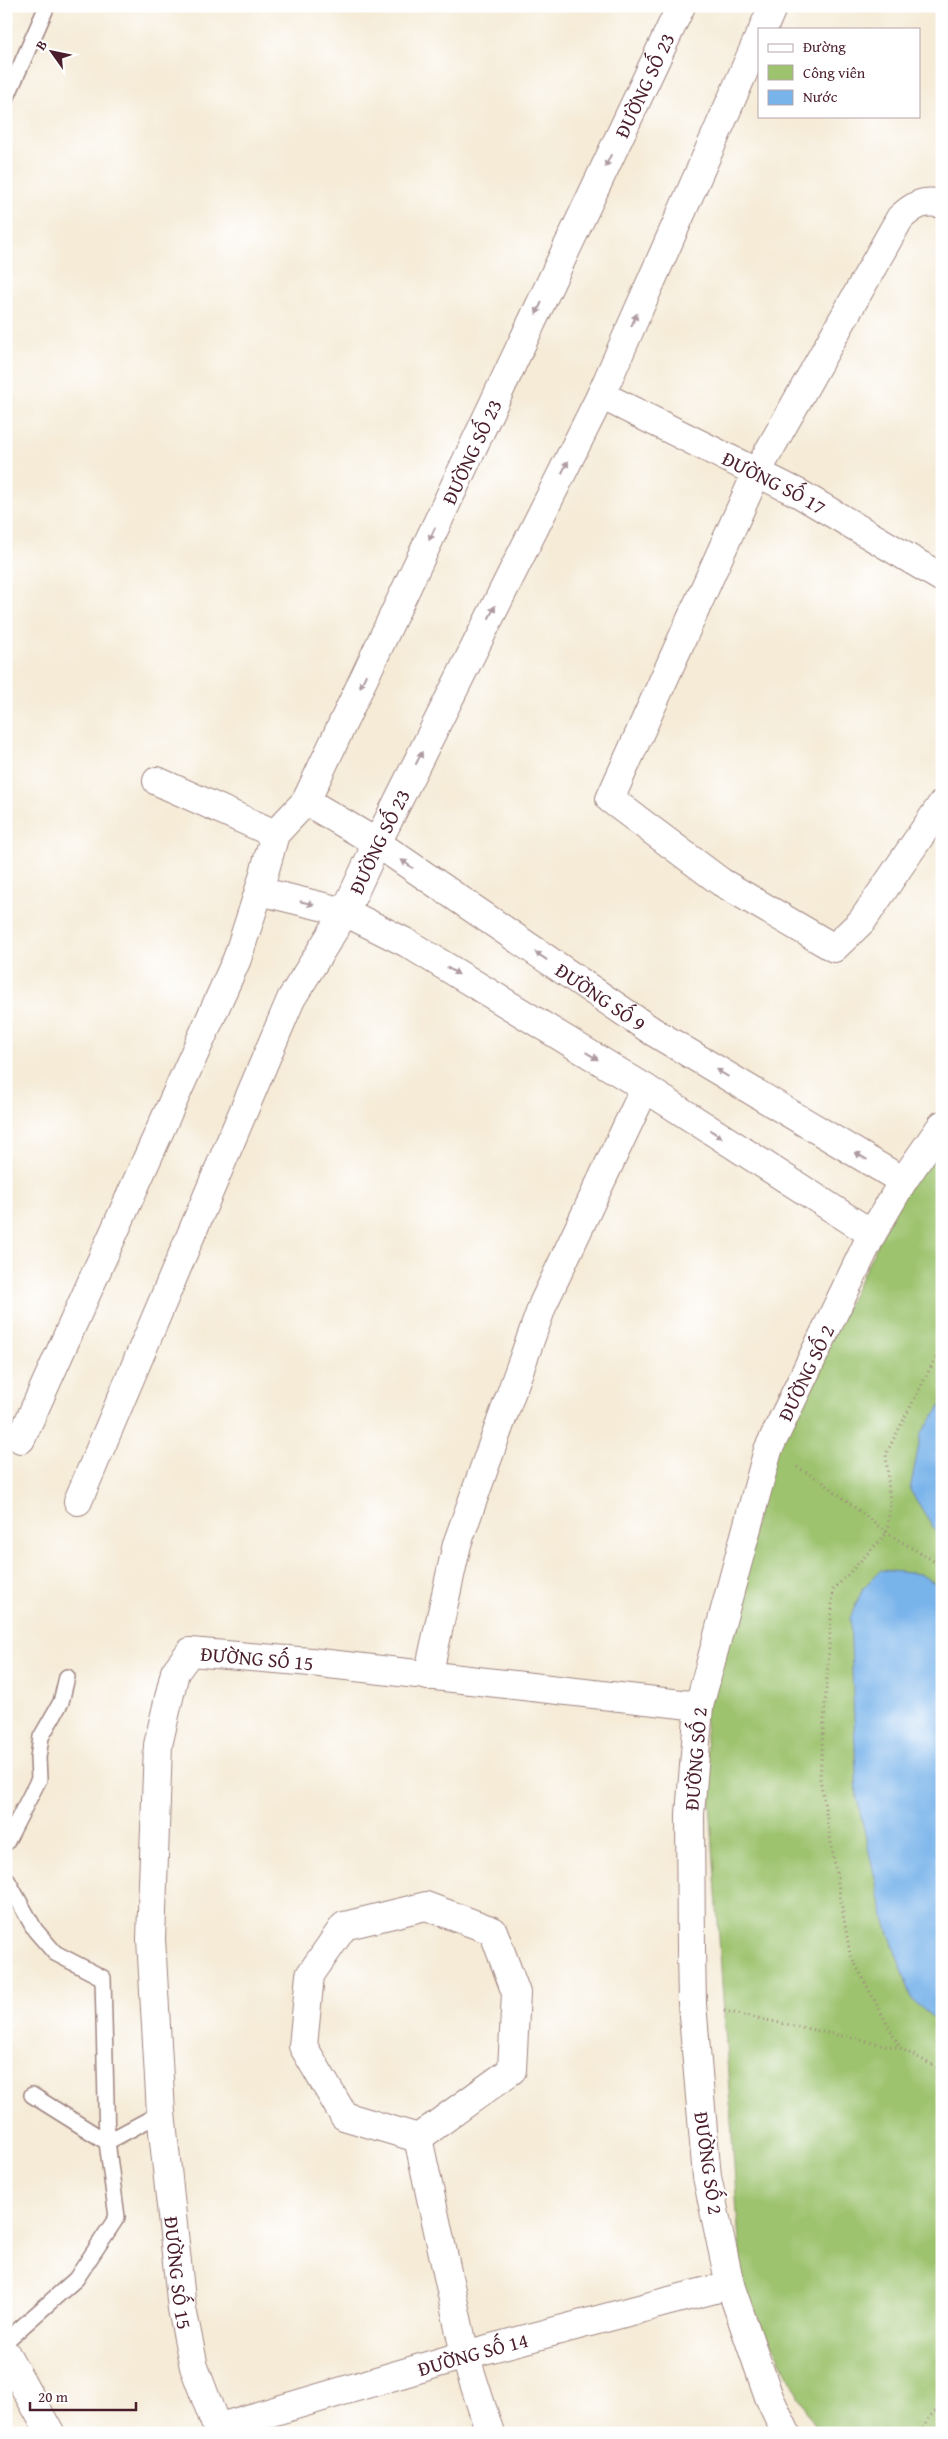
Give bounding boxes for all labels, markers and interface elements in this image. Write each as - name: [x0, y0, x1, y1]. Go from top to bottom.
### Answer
- north arrow: [28, 28, 78, 78]
- street label: ĐƯỜNG SỐ 23: [606, 28, 681, 142]
- legend: [758, 28, 920, 118]
- text: B: [30, 36, 52, 54]
- text: Đường: [803, 36, 846, 57]
- text: Công viên: [803, 62, 866, 83]
- text: Nước: [803, 86, 838, 107]
- one-way arrow: [604, 154, 612, 168]
- one-way arrow: [534, 301, 542, 315]
- one-way arrow: [630, 313, 638, 327]
- street label: ĐƯỜNG SỐ 23: [434, 394, 508, 509]
- street label: ĐƯỜNG SỐ 17: [718, 443, 832, 521]
- one-way arrow: [561, 460, 569, 474]
- one-way arrow: [428, 527, 436, 541]
- one-way arrow: [488, 605, 496, 619]
- one-way arrow: [358, 674, 366, 688]
- one-way arrow: [415, 750, 423, 765]
- street label: ĐƯỜNG SỐ 23: [341, 784, 416, 898]
- one-way arrow: [400, 859, 414, 869]
- one-way arrow: [299, 899, 314, 907]
- one-way arrow: [535, 951, 548, 961]
- street label: ĐƯỜNG SỐ 9: [550, 955, 652, 1037]
- one-way arrow: [446, 966, 459, 975]
- one-way arrow: [585, 1051, 598, 1060]
- one-way arrow: [715, 1068, 728, 1077]
- one-way arrow: [709, 1129, 722, 1138]
- one-way arrow: [855, 1151, 868, 1160]
- street label: ĐƯỜNG SỐ 2: [770, 1320, 841, 1425]
- street label: ĐƯỜNG SỐ 15: [199, 1638, 315, 1677]
- street label: ĐƯỜNG SỐ 2: [676, 1706, 713, 1812]
- street label: ĐƯỜNG SỐ 2: [687, 2110, 732, 2216]
- street label: ĐƯỜNG SỐ 15: [158, 2215, 200, 2332]
- street label: ĐƯỜNG SỐ 14: [414, 2325, 531, 2383]
- scale bar: [30, 2379, 136, 2411]
- text: 20 m: [38, 2386, 69, 2407]

